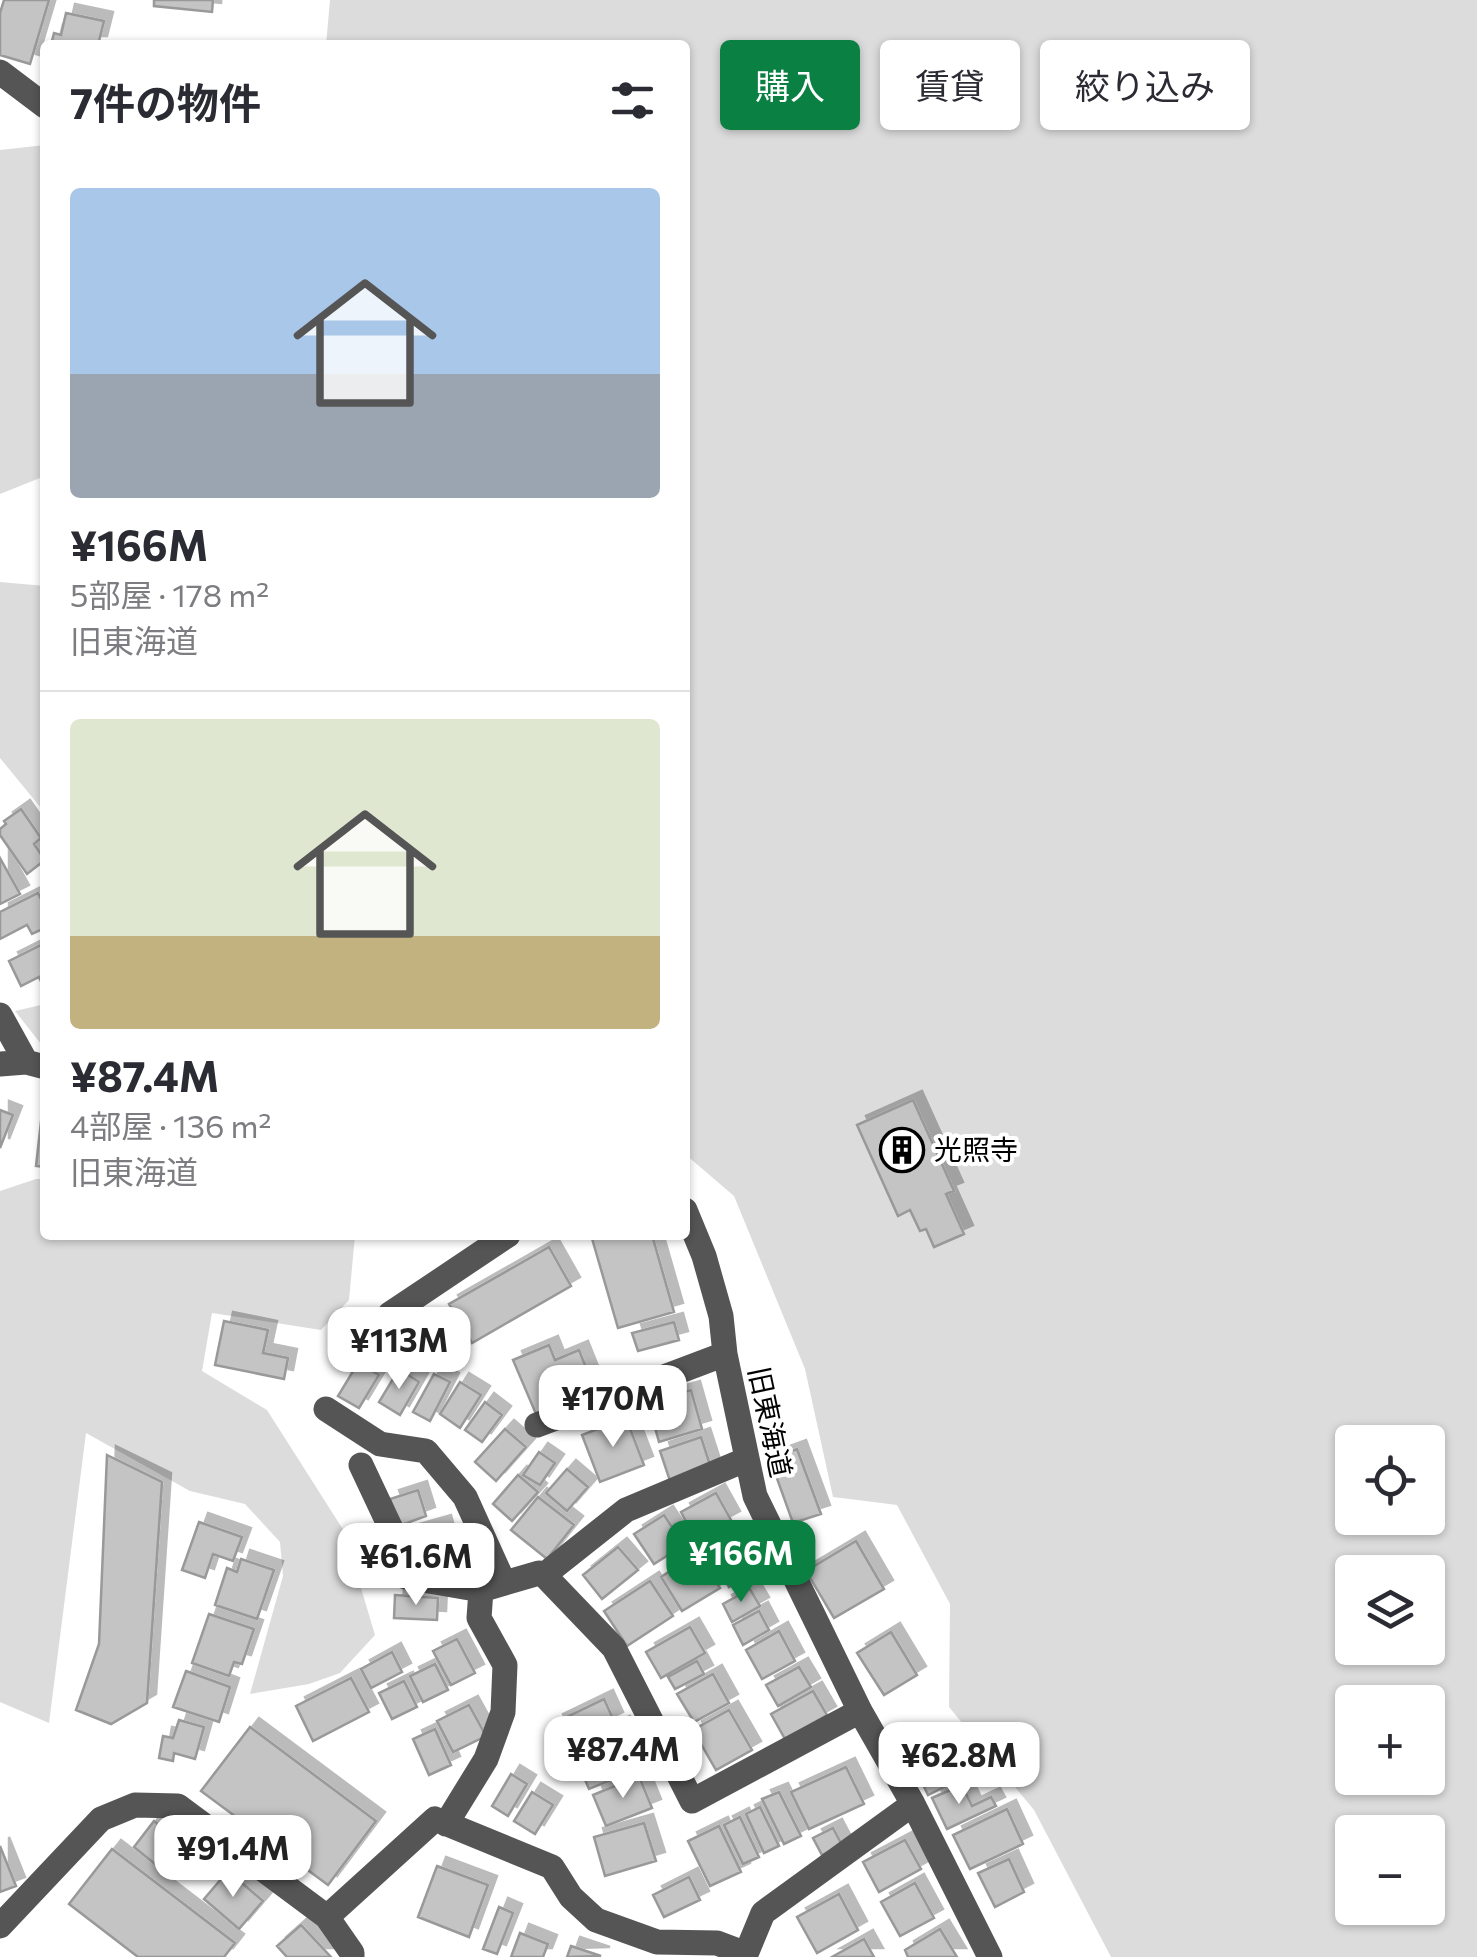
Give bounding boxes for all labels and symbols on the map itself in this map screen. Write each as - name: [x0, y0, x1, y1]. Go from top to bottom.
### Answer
- building icon: 光照寺: [879, 1127, 925, 1173]
- place label: 光照寺: [934, 1132, 1018, 1166]
- pin: ¥113M: [329, 1307, 469, 1392]
- street label: 旧東海道: [743, 1363, 799, 1480]
- pin: ¥170M: [543, 1365, 683, 1450]
- pin: ¥166M: [671, 1520, 811, 1605]
- pin: ¥61.6M: [335, 1523, 497, 1608]
- pin: ¥87.4M: [542, 1716, 704, 1801]
- pin: ¥62.8M: [878, 1722, 1040, 1807]
- pin: ¥91.4M: [152, 1815, 314, 1900]

